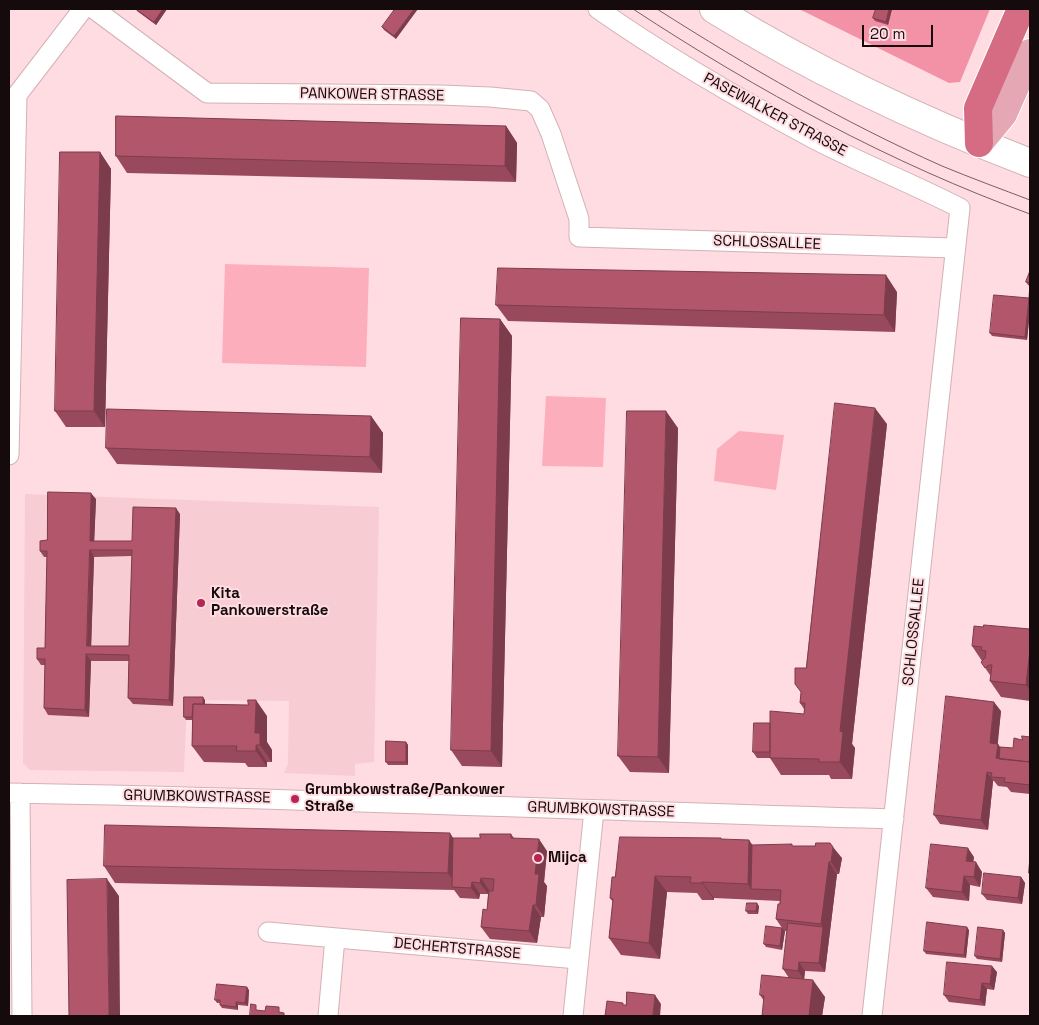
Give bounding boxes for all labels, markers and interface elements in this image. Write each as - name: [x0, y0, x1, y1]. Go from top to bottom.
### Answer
- scale bar: [864, 15, 935, 47]
- text: 20 m: [870, 24, 905, 43]
- street label: PASEWALKER STRASSE: [700, 70, 850, 160]
- street label: PANKOWER STRASSE: [300, 85, 444, 105]
- street label: SCHLOSSALLEE: [713, 232, 821, 254]
- street label: SCHLOSSALLEE: [899, 578, 929, 686]
- place label: Kita Pankowerstraße: [211, 585, 329, 620]
- marker: Kita Pankowerstraße: [195, 597, 207, 609]
- place label: Grumbkowstraße/Pankower Straße: [305, 781, 505, 816]
- street label: GRUMBKOWSTRASSE: [123, 787, 271, 807]
- marker: Grumbkowstraße/Pankower Straße: [289, 793, 301, 805]
- street label: GRUMBKOWSTRASSE: [527, 798, 675, 822]
- place label: Mijca: [548, 849, 587, 867]
- marker: Mijca: [532, 852, 544, 864]
- street label: DECHERTSTRASSE: [393, 934, 521, 964]

